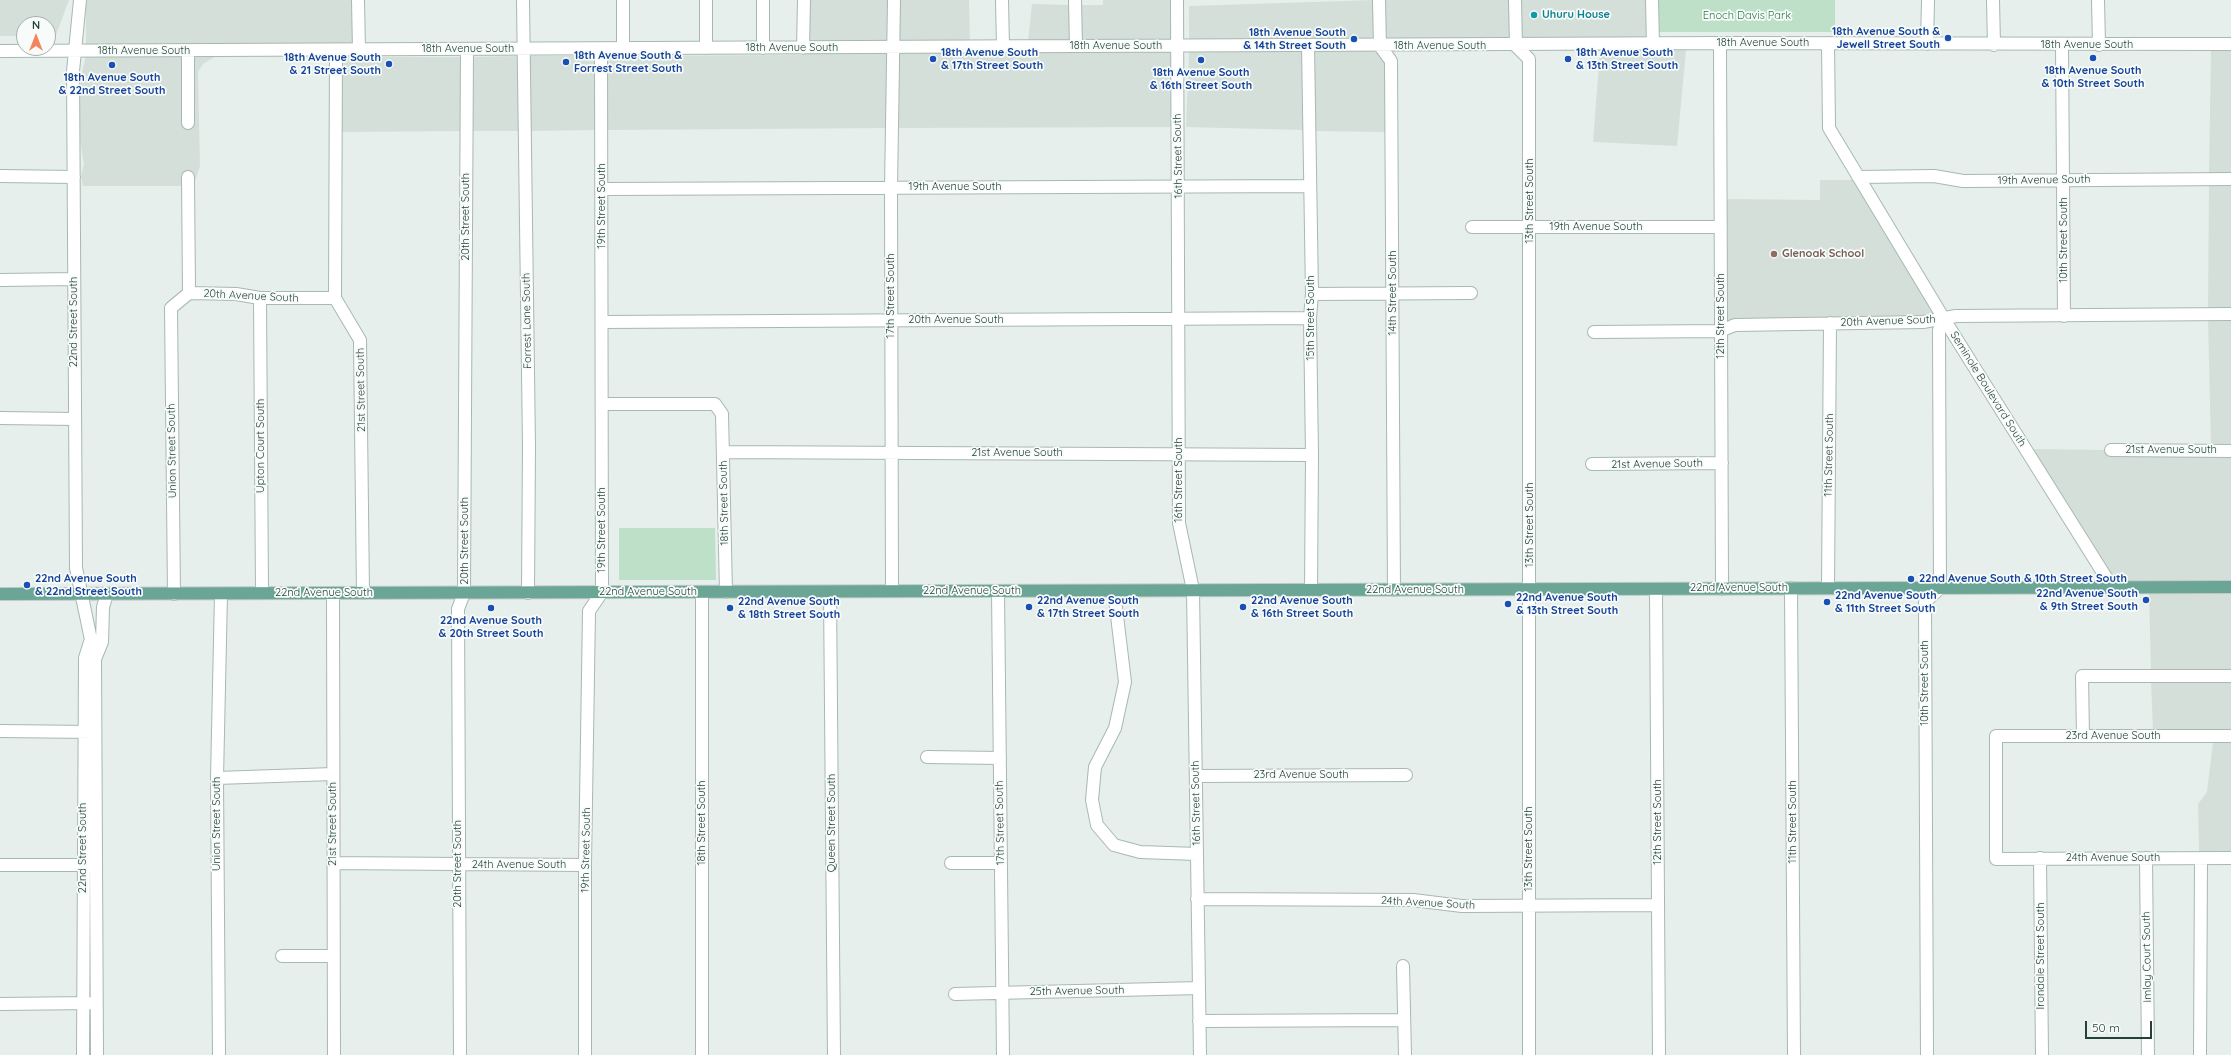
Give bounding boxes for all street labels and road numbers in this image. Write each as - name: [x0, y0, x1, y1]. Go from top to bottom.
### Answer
- street label: 18th Avenue South: [1717, 36, 1809, 50]
- street label: 18th Avenue South: [2041, 38, 2133, 52]
- street label: 18th Avenue South: [1070, 39, 1162, 53]
- street label: 18th Avenue South: [1394, 39, 1486, 53]
- street label: 18th Avenue South: [746, 41, 838, 55]
- street label: 18th Avenue South: [422, 42, 514, 56]
- street label: 18th Avenue South: [98, 44, 190, 58]
- street label: 16th Street South: [1171, 113, 1185, 199]
- street label: 13th Street South: [1523, 159, 1537, 243]
- street label: 19th Street South: [595, 163, 609, 249]
- street label: 20th Street South: [459, 173, 473, 261]
- street label: 19th Avenue South: [1997, 173, 2091, 187]
- street label: 19th Avenue South: [909, 180, 1001, 194]
- street label: 10th Street South: [2057, 197, 2071, 283]
- street label: 19th Avenue South: [1550, 220, 1642, 234]
- street label: 14th Street South: [1386, 251, 1400, 335]
- street label: 17th Street South: [884, 254, 898, 338]
- street label: Forrest Lane South: [520, 273, 534, 369]
- street label: 12th Street South: [1714, 273, 1728, 359]
- street label: 15th Street South: [1304, 275, 1318, 361]
- street label: 22nd Street South: [67, 277, 81, 367]
- street label: 20th Avenue South: [203, 287, 299, 305]
- street label: 20th Avenue South: [908, 313, 1004, 327]
- street label: 20th Avenue South: [1840, 313, 1936, 329]
- street label: Seminole Boulevard South: [1947, 329, 2029, 449]
- street label: 21st Street South: [354, 348, 368, 432]
- street label: Upton Court South: [254, 399, 268, 493]
- street label: Union Street South: [165, 404, 179, 498]
- street label: 11th Street South: [1822, 413, 1836, 497]
- street label: 16th Street South: [1172, 437, 1186, 523]
- street label: 21st Avenue South: [2125, 443, 2217, 457]
- street label: 21st Avenue South: [971, 446, 1063, 460]
- street label: 21st Avenue South: [1611, 457, 1703, 471]
- street label: 18th Street South: [717, 460, 731, 546]
- street label: 13th Street South: [1523, 483, 1537, 567]
- street label: 19th Street South: [595, 487, 609, 573]
- street label: 20th Street South: [458, 497, 472, 585]
- street label: 22nd Avenue South: [1690, 581, 1788, 595]
- street label: 22nd Avenue South: [1366, 583, 1464, 597]
- street label: 22nd Avenue South: [923, 584, 1021, 598]
- street label: 22nd Avenue South: [599, 585, 697, 599]
- street label: 22nd Avenue South: [275, 586, 373, 600]
- street label: 10th Street South: [1918, 640, 1932, 726]
- street label: 23rd Avenue South: [2065, 729, 2161, 743]
- street label: 16th Street South: [1189, 760, 1203, 846]
- street label: 23rd Avenue South: [1253, 768, 1349, 782]
- street label: Queen Street South: [825, 774, 839, 872]
- street label: Union Street South: [210, 777, 224, 871]
- street label: 12th Street South: [1651, 779, 1665, 865]
- street label: 18th Street South: [695, 780, 709, 866]
- street label: 17th Street South: [993, 780, 1007, 866]
- street label: 11th Street South: [1786, 780, 1800, 864]
- street label: 21st Street South: [326, 782, 340, 866]
- street label: 22nd Street South: [76, 803, 90, 893]
- street label: 19th Street South: [579, 807, 593, 893]
- street label: 13th Street South: [1522, 807, 1536, 891]
- street label: 20th Street South: [451, 820, 465, 908]
- street label: 24th Avenue South: [2066, 851, 2160, 865]
- street label: 24th Avenue South: [472, 858, 566, 872]
- street label: 24th Avenue South: [1381, 894, 1475, 912]
- street label: Irondale Street South: [2034, 903, 2048, 1009]
- street label: Imlay Court South: [2140, 911, 2154, 1003]
- street label: 25th Avenue South: [1030, 984, 1124, 998]

